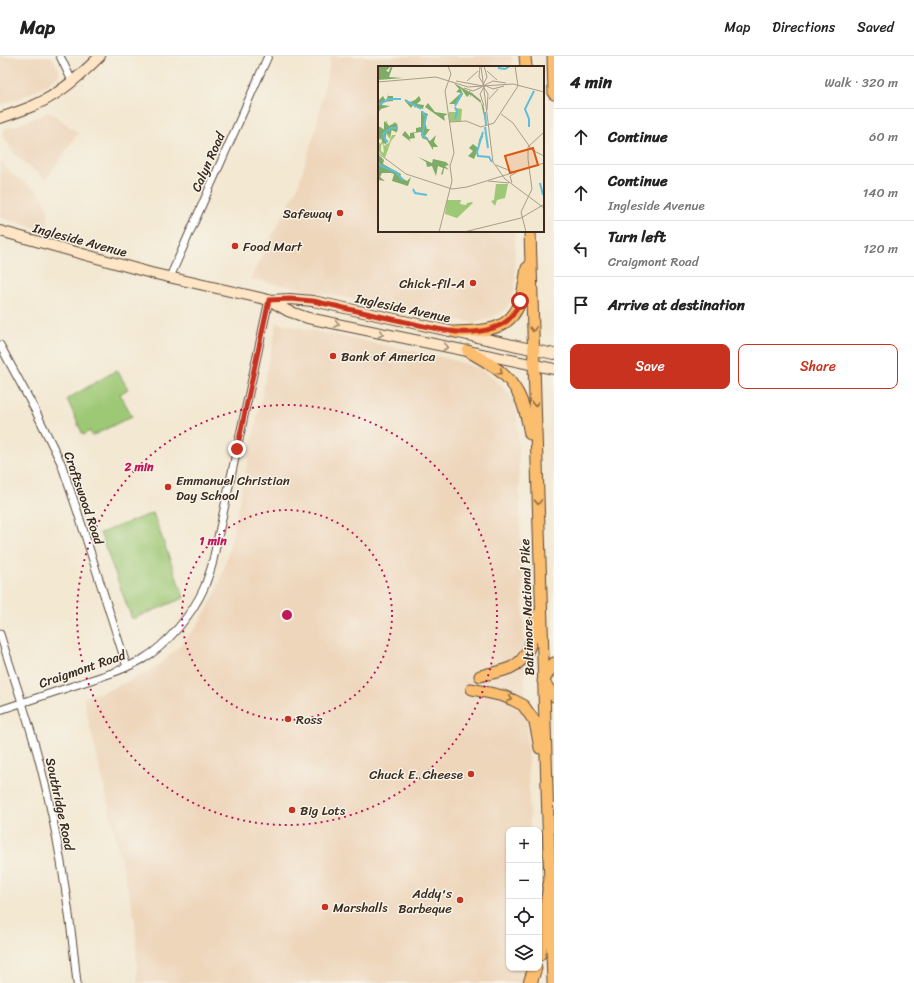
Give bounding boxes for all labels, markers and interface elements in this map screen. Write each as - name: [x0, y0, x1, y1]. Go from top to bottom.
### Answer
- text: Map: [20, 11, 55, 44]
- text: Map: [724, 15, 750, 40]
- text: Directions: [772, 15, 835, 40]
- text: Saved: [857, 15, 894, 40]
- inset map: [378, 66, 544, 232]
- text: 4 min: [570, 67, 612, 97]
- text: Walk · 320 m: [824, 71, 898, 94]
- text: Continue: [608, 124, 668, 150]
- text: 60 m: [869, 125, 898, 148]
- icon: ahead: [570, 126, 592, 148]
- street label: Calyn Road: [185, 127, 232, 196]
- text: Continue: [608, 168, 668, 194]
- text: 140 m: [863, 181, 898, 204]
- icon: ahead: [570, 182, 592, 204]
- text: Ingleside Avenue: [608, 194, 705, 217]
- place label: Safeway: [283, 202, 332, 225]
- marker: Safeway: [335, 208, 345, 218]
- street label: Ingleside Avenue: [29, 216, 130, 264]
- text: Turn left: [608, 224, 666, 250]
- place label: Food Mart: [243, 235, 302, 258]
- text: 120 m: [863, 237, 898, 260]
- icon: left: [570, 238, 592, 260]
- marker: Food Mart: [230, 241, 240, 251]
- text: Craigmont Road: [608, 250, 698, 273]
- place label: Chick-fil-A: [399, 272, 465, 295]
- marker: Chick-fil-A: [468, 278, 478, 288]
- street label: Ingleside Avenue: [352, 286, 453, 329]
- route start: [511, 292, 529, 310]
- text: Arrive at destination: [608, 292, 745, 318]
- icon: arrive: [570, 294, 592, 316]
- one-way arrow: [334, 320, 340, 328]
- one-way arrow: [529, 326, 537, 332]
- one-way arrow: [378, 329, 385, 337]
- one-way arrow: [443, 342, 449, 350]
- button: Save: [570, 344, 730, 389]
- button: Share: [738, 344, 898, 389]
- place label: Bank of America: [341, 345, 436, 368]
- marker: Bank of America: [328, 351, 338, 361]
- one-way arrow: [496, 367, 503, 374]
- one-way arrow: [531, 401, 539, 407]
- route end: [228, 440, 246, 458]
- street label: Craftswood Road: [57, 448, 111, 549]
- text: 2 min: [123, 456, 154, 478]
- place label: Emmanuel Christian Day School: [176, 469, 290, 507]
- marker: Emmanuel Christian Day School: [163, 482, 173, 492]
- one-way arrow: [534, 499, 542, 505]
- text: 1 min: [199, 530, 227, 552]
- street label: Baltimore National Pike: [513, 538, 541, 676]
- centre of rings: [280, 608, 294, 622]
- street label: Craigmont Road: [35, 643, 130, 695]
- one-way arrow: [506, 694, 513, 702]
- place label: Ross: [296, 708, 322, 731]
- marker: Ross: [283, 714, 293, 724]
- street label: Southridge Road: [39, 755, 81, 854]
- place label: Chuck E. Cheese: [369, 763, 463, 786]
- marker: Chuck E. Cheese: [466, 769, 476, 779]
- place label: Big Lots: [300, 799, 346, 822]
- marker: Big Lots: [287, 805, 297, 815]
- map controls: [506, 827, 542, 971]
- button: +: [506, 827, 542, 863]
- button: −: [506, 863, 542, 899]
- place label: Addy's Barbeque: [398, 882, 453, 920]
- marker: Addy's Barbeque: [455, 895, 465, 905]
- place label: Marshalls: [333, 896, 388, 919]
- button: locate: [506, 899, 542, 935]
- marker: Marshalls: [320, 902, 330, 912]
- button: layers: [506, 935, 542, 971]

